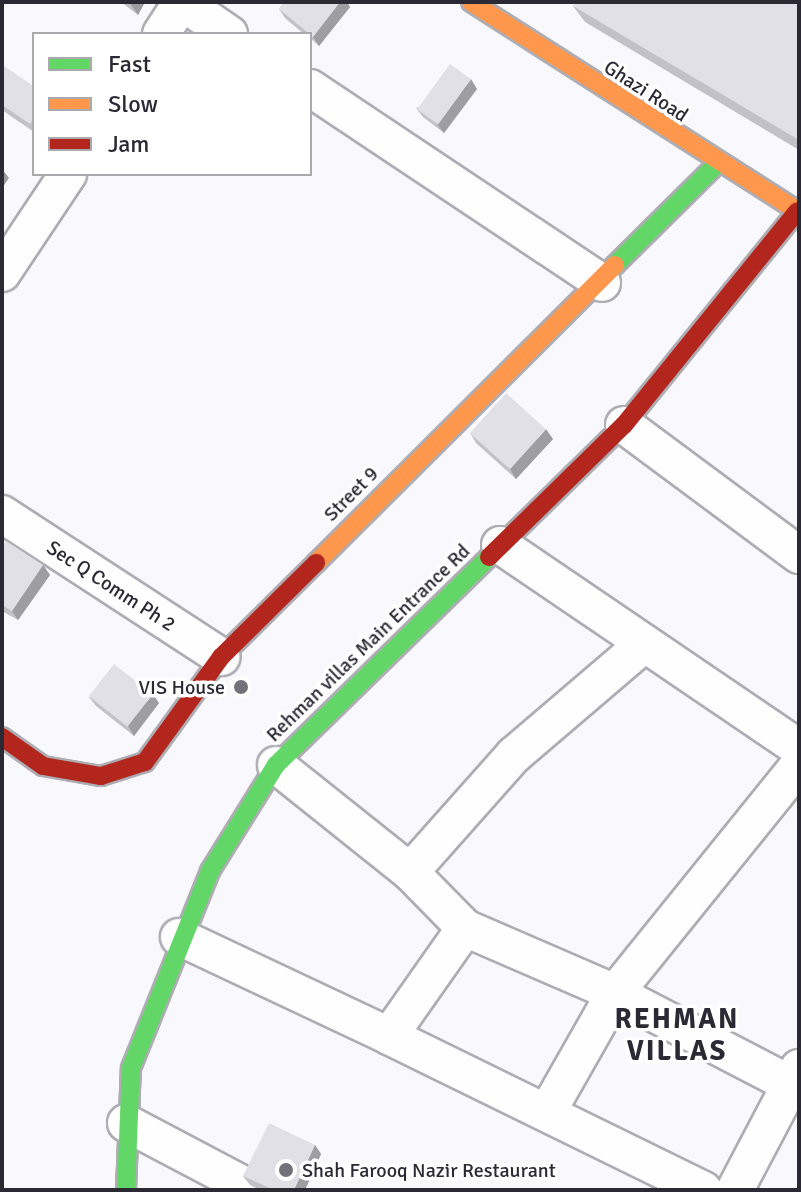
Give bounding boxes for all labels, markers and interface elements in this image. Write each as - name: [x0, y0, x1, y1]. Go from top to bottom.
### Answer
- legend: [32, 32, 312, 176]
- text: Fast: [108, 49, 151, 79]
- street label: Ghazi Road: [599, 55, 693, 127]
- text: Slow: [108, 89, 158, 119]
- text: Jam: [108, 129, 149, 159]
- street label: Street 9: [319, 462, 383, 526]
- street label: Sec Q Comm Ph 2: [42, 536, 180, 636]
- street label: Rehman villas Main Entrance Rd: [261, 539, 475, 747]
- place label: VIS House: [139, 675, 225, 699]
- marker: VIS House: [232, 678, 250, 696]
- district label: REHMAN VILLAS: [614, 1002, 740, 1068]
- place label: Shah Farooq Nazir Restaurant: [302, 1158, 556, 1182]
- marker: Shah Farooq Nazir Restaurant: [277, 1161, 295, 1179]

